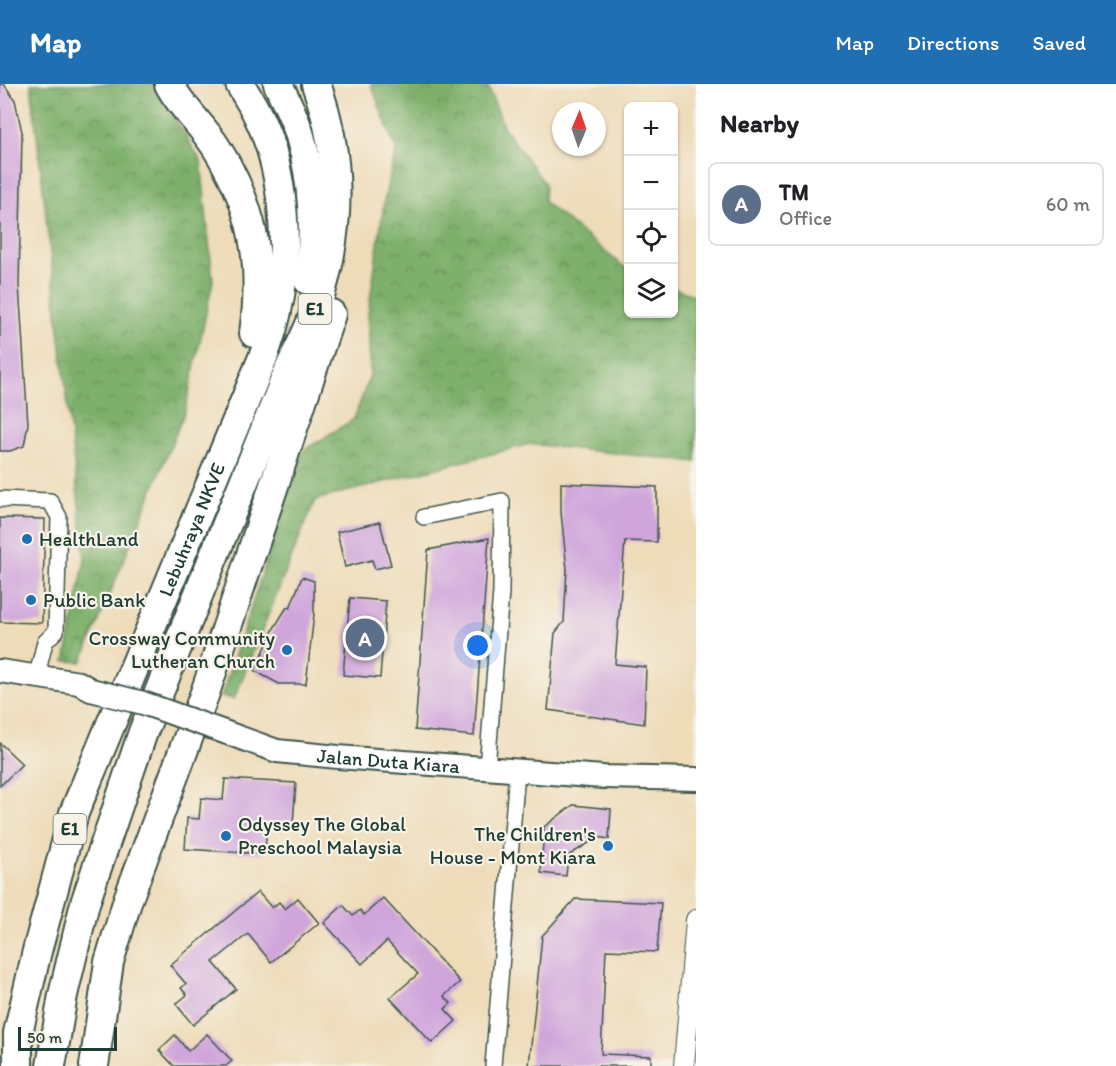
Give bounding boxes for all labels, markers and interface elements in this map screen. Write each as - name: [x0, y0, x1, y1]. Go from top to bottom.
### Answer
- text: Map: [30, 25, 81, 59]
- text: Map: [836, 30, 874, 55]
- text: Directions: [907, 30, 999, 55]
- text: Saved: [1032, 30, 1086, 55]
- north arrow: [552, 102, 606, 156]
- map controls: [624, 102, 678, 318]
- button: +: [624, 102, 678, 156]
- text: Nearby: [720, 107, 799, 139]
- button: −: [624, 156, 678, 210]
- text: TM: [779, 179, 809, 206]
- text: A: [735, 192, 748, 216]
- text: 60 m: [1046, 192, 1090, 216]
- text: Office: [779, 206, 832, 230]
- button: locate: [624, 210, 678, 264]
- button: layers: [624, 264, 678, 318]
- road number: E1: [298, 294, 332, 324]
- street label: Lebuhraya NKVE: [153, 459, 230, 600]
- place label: HealthLand: [39, 527, 139, 551]
- marker: HealthLand: [20, 532, 34, 546]
- place label: Public Bank: [43, 588, 145, 612]
- marker: Public Bank: [24, 593, 38, 607]
- pin: A: [346, 616, 385, 660]
- place label: Crossway Community Lutheran Church: [88, 626, 276, 673]
- your location: [463, 631, 492, 660]
- marker: Crossway Community Lutheran Church: [280, 643, 294, 657]
- street label: Jalan Duta Kiara: [316, 743, 461, 778]
- place label: Odyssey The Global Preschool Malaysia: [238, 812, 406, 859]
- road number: E1: [54, 814, 86, 844]
- place label: The Children's House - Mont Kiara: [430, 822, 597, 869]
- marker: Odyssey The Global Preschool Malaysia: [219, 829, 233, 843]
- marker: The Children's House - Mont Kiara: [601, 839, 615, 853]
- scale bar: [18, 1024, 117, 1052]
- text: 50 m: [27, 1028, 62, 1047]

